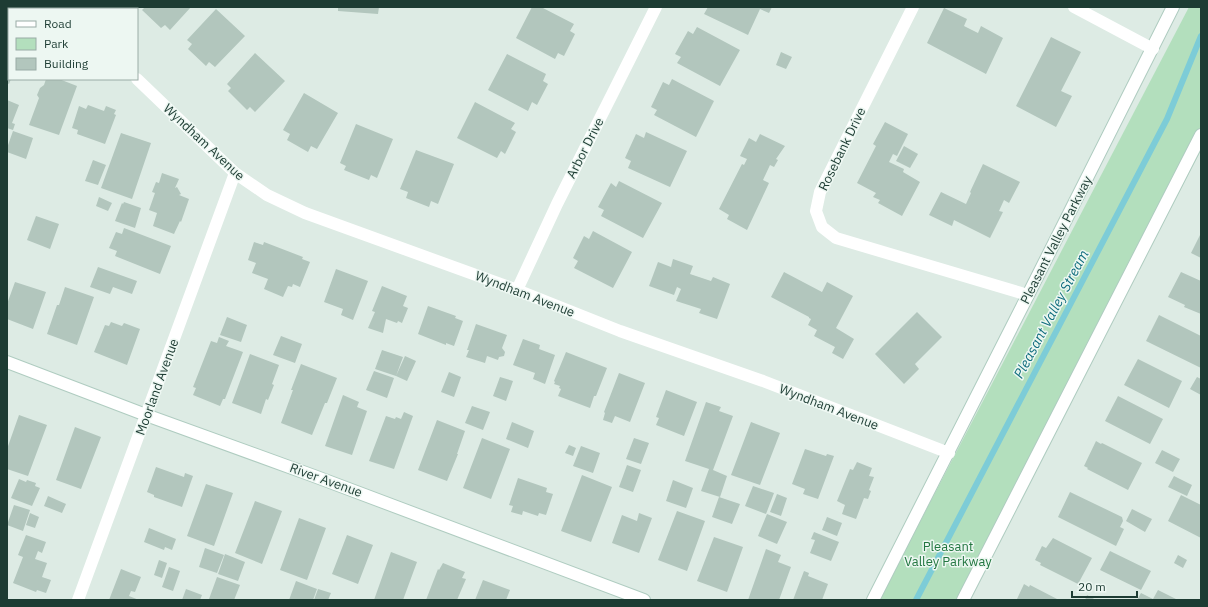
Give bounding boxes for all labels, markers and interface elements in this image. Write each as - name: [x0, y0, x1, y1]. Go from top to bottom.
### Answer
- legend: [8, 8, 138, 80]
- text: Road: [44, 16, 72, 31]
- text: Park: [44, 36, 69, 51]
- text: Building: [44, 56, 89, 71]
- street label: Wyndham Avenue: [160, 100, 248, 184]
- street label: Rosebank Drive: [814, 104, 870, 194]
- street label: Arbor Drive: [562, 115, 608, 181]
- street label: Pleasant Valley Parkway: [1016, 173, 1096, 307]
- water label: Pleasant Valley Stream: [1009, 247, 1093, 381]
- street label: Wyndham Avenue: [473, 267, 577, 321]
- street label: Moorland Avenue: [132, 336, 182, 438]
- street label: Wyndham Avenue: [777, 380, 881, 434]
- street label: River Avenue: [287, 459, 365, 501]
- park label: Pleasant Valley Parkway: [904, 538, 992, 570]
- scale bar: [1072, 573, 1137, 599]
- text: 20 m: [1078, 579, 1106, 594]

